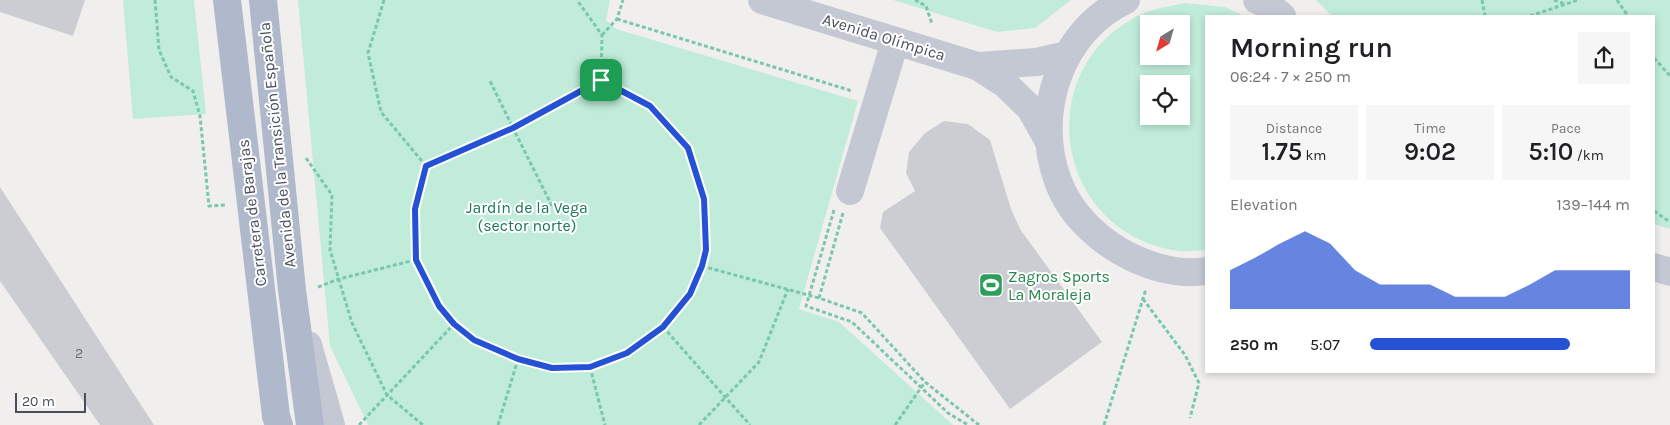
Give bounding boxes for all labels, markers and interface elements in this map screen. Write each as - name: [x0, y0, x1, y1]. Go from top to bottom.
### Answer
- street label: Avenida Olímpica: [820, 9, 948, 65]
- north arrow: [1140, 15, 1190, 65]
- map controls: [1140, 15, 1190, 125]
- street label: Avenida de la Transición Española: [255, 21, 299, 269]
- text: Morning run: [1230, 31, 1393, 64]
- button: share: [1578, 32, 1630, 84]
- pin: [580, 59, 622, 101]
- icon: arrive: [587, 66, 615, 94]
- text: 06:24 · 7 × 250 m: [1230, 67, 1351, 86]
- button: locate: [1140, 75, 1190, 125]
- text: Distance: [1266, 120, 1322, 137]
- text: Time: [1414, 120, 1446, 137]
- text: Pace: [1551, 120, 1581, 137]
- text: 1.75: [1262, 137, 1302, 166]
- text: 9:02: [1404, 137, 1456, 166]
- text: 5:10: [1528, 137, 1573, 166]
- street label: Carretera de Barajas: [234, 138, 270, 288]
- text: km: [1302, 147, 1326, 164]
- text: /km: [1573, 147, 1604, 164]
- text: Elevation: [1230, 195, 1298, 214]
- text: 139–144 m: [1556, 195, 1630, 214]
- park label: Jardín de la Vega (sector norte): [466, 198, 588, 235]
- place label: Zagros Sports La Moraleja: [1008, 267, 1110, 304]
- sports icon: Zagros Sports La Moraleja: [978, 272, 1004, 298]
- text: 250 m: [1230, 335, 1278, 354]
- text: 5:07: [1310, 335, 1340, 354]
- house number: 2: [75, 345, 83, 362]
- scale bar: [15, 390, 86, 413]
- text: 20 m: [22, 393, 55, 410]

